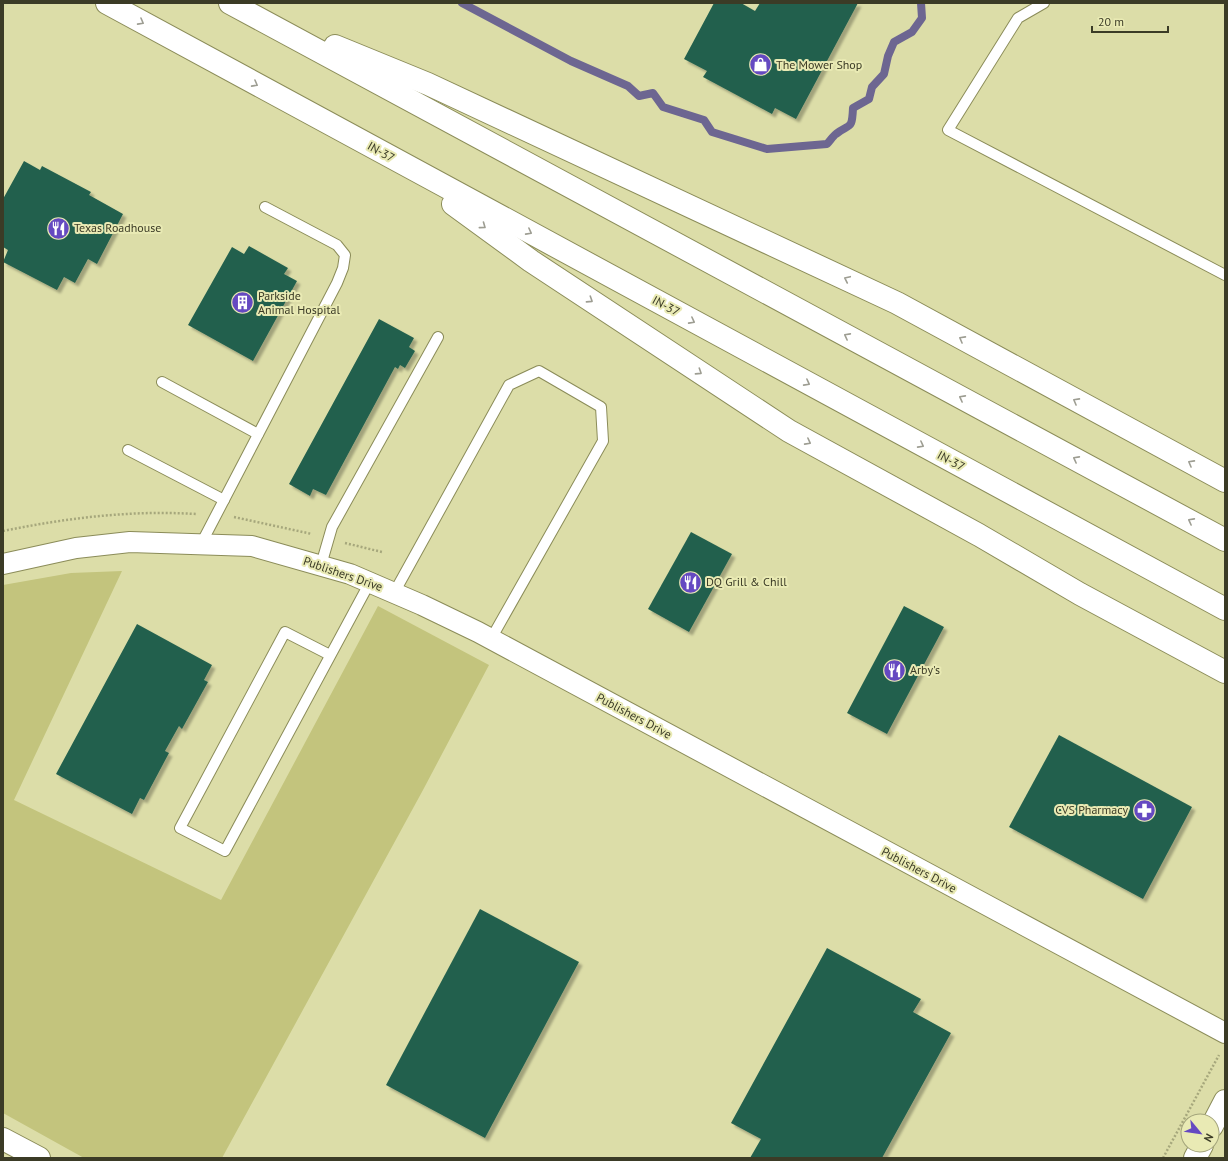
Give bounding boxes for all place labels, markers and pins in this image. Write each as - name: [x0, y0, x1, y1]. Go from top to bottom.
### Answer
- shop icon: The Mower Shop: [747, 52, 773, 78]
- place label: The Mower Shop: [776, 57, 862, 72]
- restaurant icon: Texas Roadhouse: [46, 215, 72, 241]
- place label: Texas Roadhouse: [74, 220, 161, 235]
- place label: Parkside Animal Hospital: [258, 288, 340, 317]
- building icon: Parkside Animal Hospital: [230, 290, 256, 316]
- restaurant icon: DQ Grill & Chill: [677, 569, 703, 595]
- place label: DQ Grill & Chill: [706, 574, 787, 589]
- restaurant icon: Arby's: [882, 657, 908, 683]
- place label: Arby's: [910, 662, 940, 677]
- pharmacy icon: CVS Pharmacy: [1131, 797, 1157, 823]
- place label: CVS Pharmacy: [1055, 802, 1128, 817]

